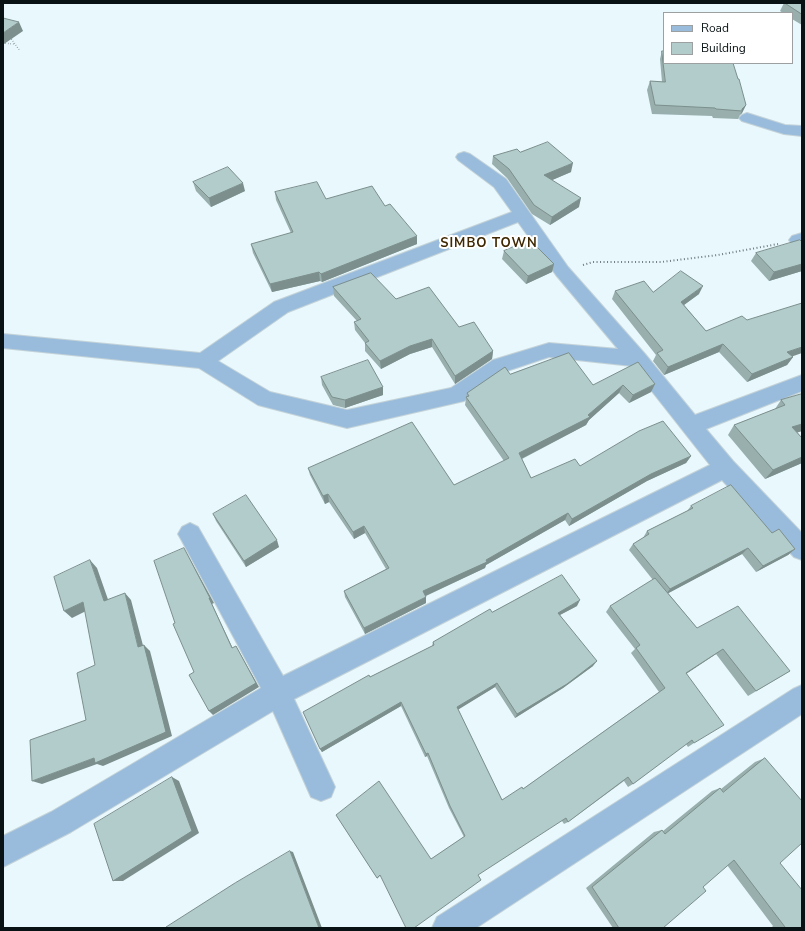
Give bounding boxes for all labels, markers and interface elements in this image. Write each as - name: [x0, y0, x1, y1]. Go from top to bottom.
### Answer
- legend: [663, 12, 793, 64]
- text: Road: [701, 20, 729, 36]
- text: Building: [701, 40, 746, 56]
- district label: SIMBO TOWN: [440, 236, 538, 252]

